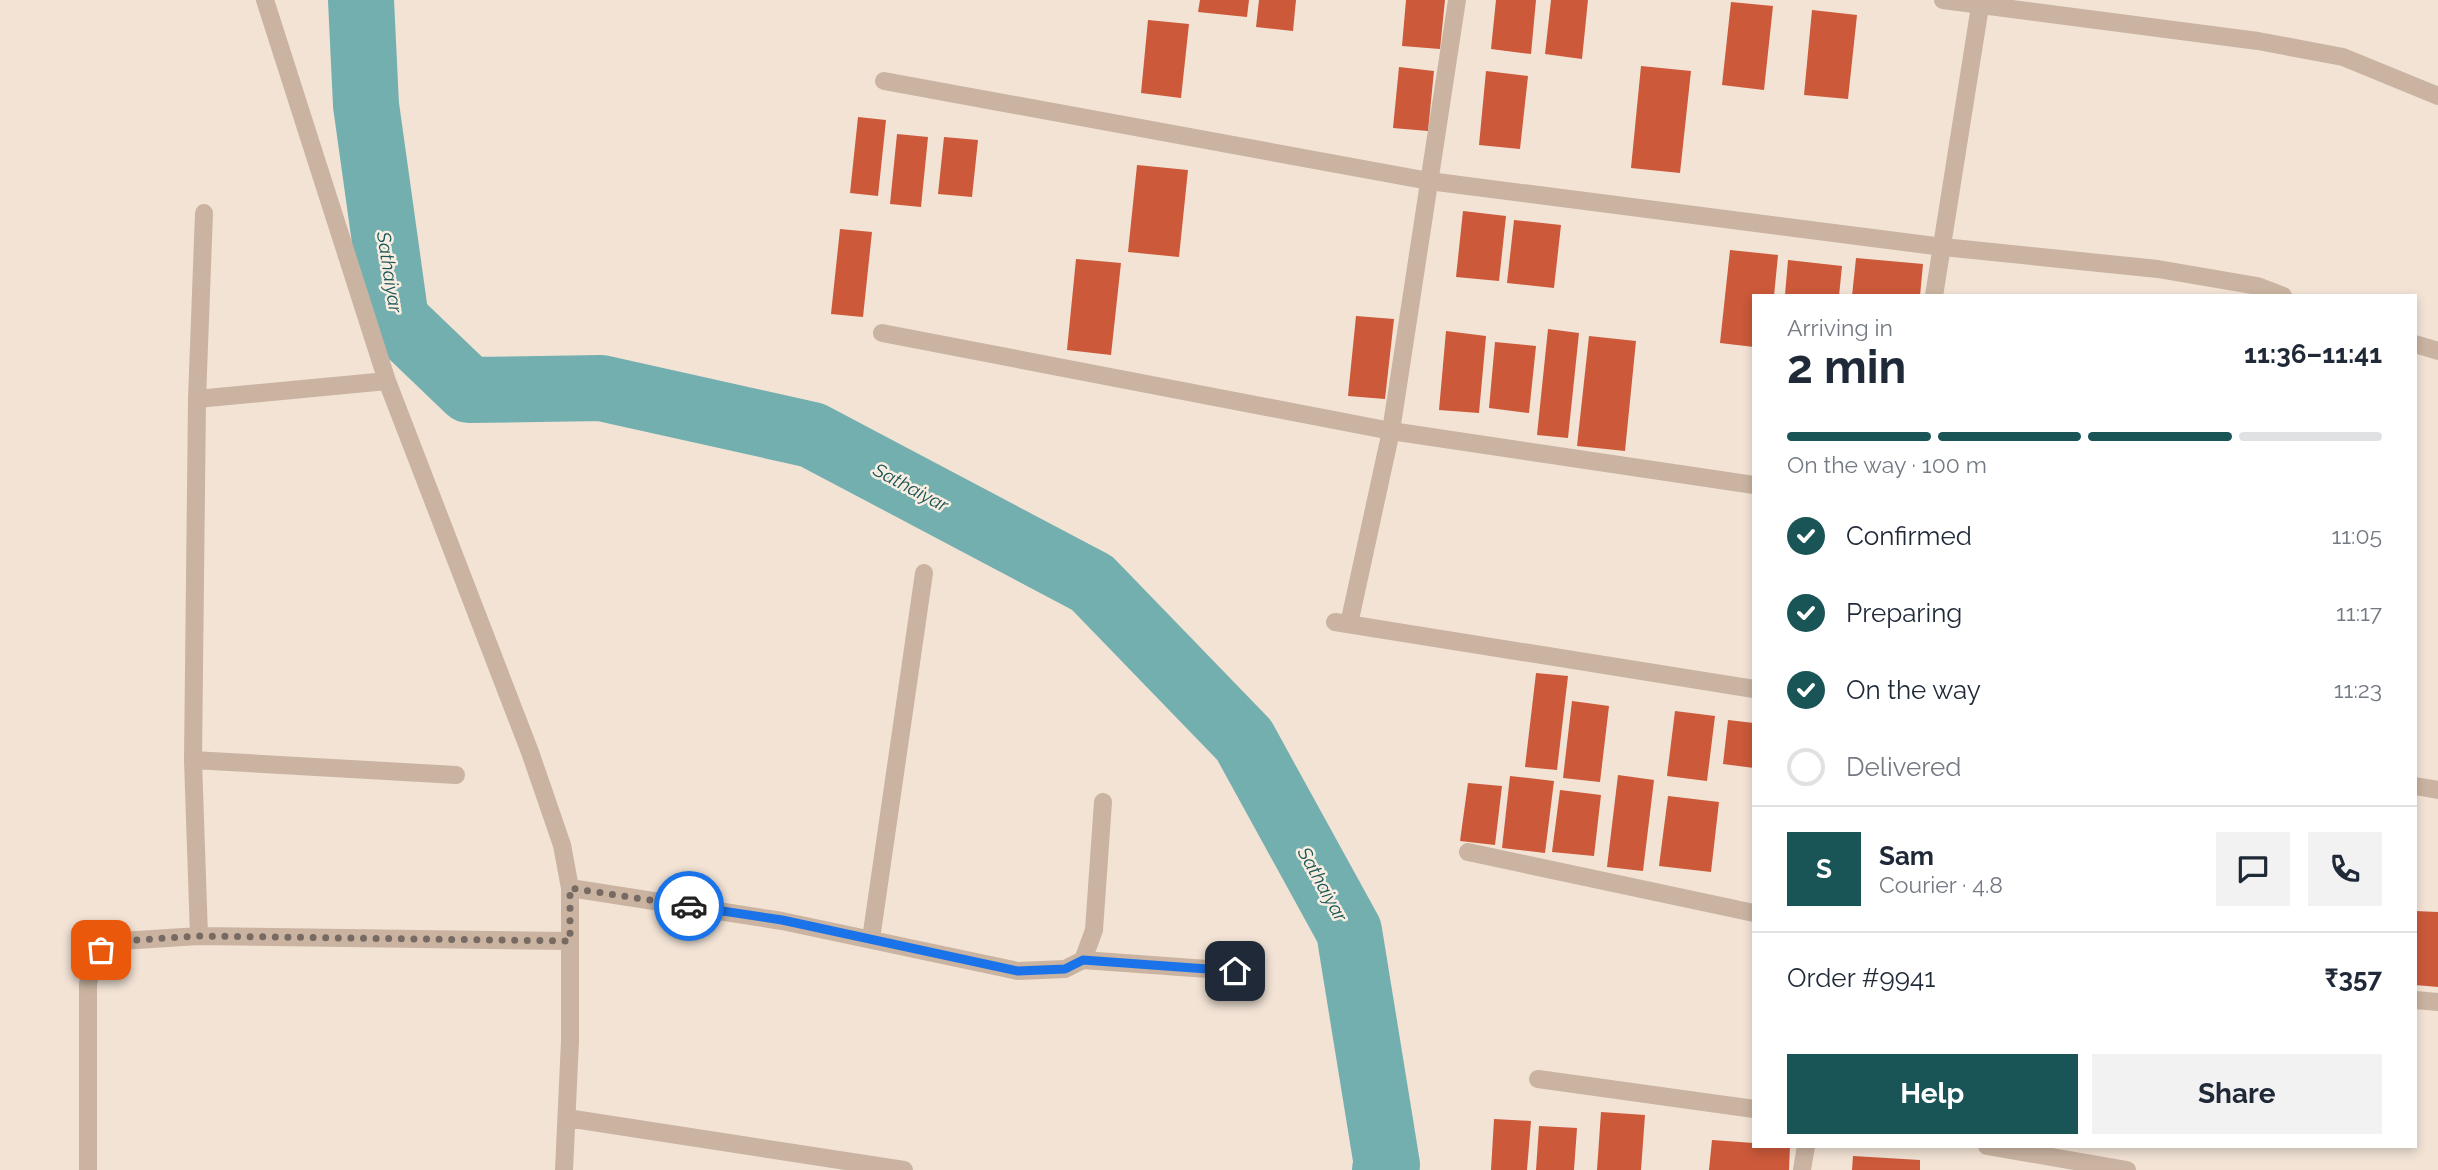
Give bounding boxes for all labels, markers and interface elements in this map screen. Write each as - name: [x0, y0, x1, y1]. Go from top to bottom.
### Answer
- water label: Sathaiyar: [373, 229, 407, 315]
- text: Arriving in: [1787, 314, 1893, 341]
- text: 11:36–11:41: [2244, 339, 2382, 369]
- text: 2 min: [1787, 340, 1906, 394]
- text: On the way · 100 m: [1787, 451, 1987, 478]
- water label: Sathaiyar: [869, 458, 953, 517]
- icon: check: [1787, 517, 1825, 555]
- text: Confirmed: [1846, 521, 1972, 551]
- text: 11:05: [2331, 522, 2382, 549]
- icon: check: [1787, 594, 1825, 632]
- text: Preparing: [1846, 598, 1962, 628]
- text: 11:17: [2336, 599, 2382, 626]
- icon: check: [1787, 671, 1825, 709]
- text: On the way: [1846, 675, 1981, 705]
- text: 11:23: [2334, 676, 2382, 703]
- text: Delivered: [1846, 752, 1961, 782]
- button: chat: [2216, 832, 2290, 906]
- button: phone: [2308, 832, 2382, 906]
- text: Sam: [1879, 841, 1934, 871]
- water label: Sathaiyar: [1293, 842, 1353, 926]
- text: S: [1816, 854, 1832, 884]
- courier: [654, 871, 724, 941]
- text: Courier · 4.8: [1879, 871, 2003, 898]
- icon: car: [670, 887, 708, 925]
- pin: [71, 920, 131, 980]
- icon: bag: [82, 931, 120, 969]
- pin: [1205, 941, 1265, 1001]
- icon: home: [1216, 952, 1254, 990]
- text: Order #9941: [1787, 963, 1935, 993]
- text: ₹357: [2325, 963, 2382, 993]
- button: Help: [1787, 1054, 2078, 1134]
- button: Share: [2092, 1054, 2382, 1134]

